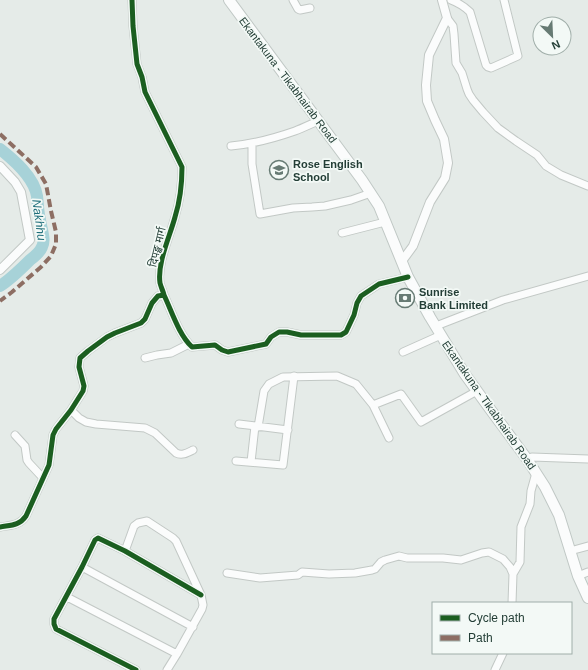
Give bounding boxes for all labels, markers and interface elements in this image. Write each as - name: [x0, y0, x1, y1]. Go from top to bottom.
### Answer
- street label: Ekantakuna - Tikabhairab Road: [237, 15, 339, 145]
- north arrow: [532, 16, 572, 56]
- text: N: [550, 38, 562, 52]
- place label: Rose English School: [293, 158, 363, 183]
- school or university icon: Rose English School: [268, 159, 290, 181]
- water label: Nakhhu: [29, 199, 49, 242]
- street label: दिपङ्ख मार्ग: [146, 225, 168, 268]
- place label: Sunrise Bank Limited: [419, 286, 488, 311]
- bank icon: Sunrise Bank Limited: [394, 287, 416, 309]
- street label: Ekantakuna - Tikabhairab Road: [440, 338, 538, 472]
- legend: [432, 602, 572, 654]
- text: Cycle path: [468, 611, 525, 625]
- text: Path: [468, 631, 493, 645]

